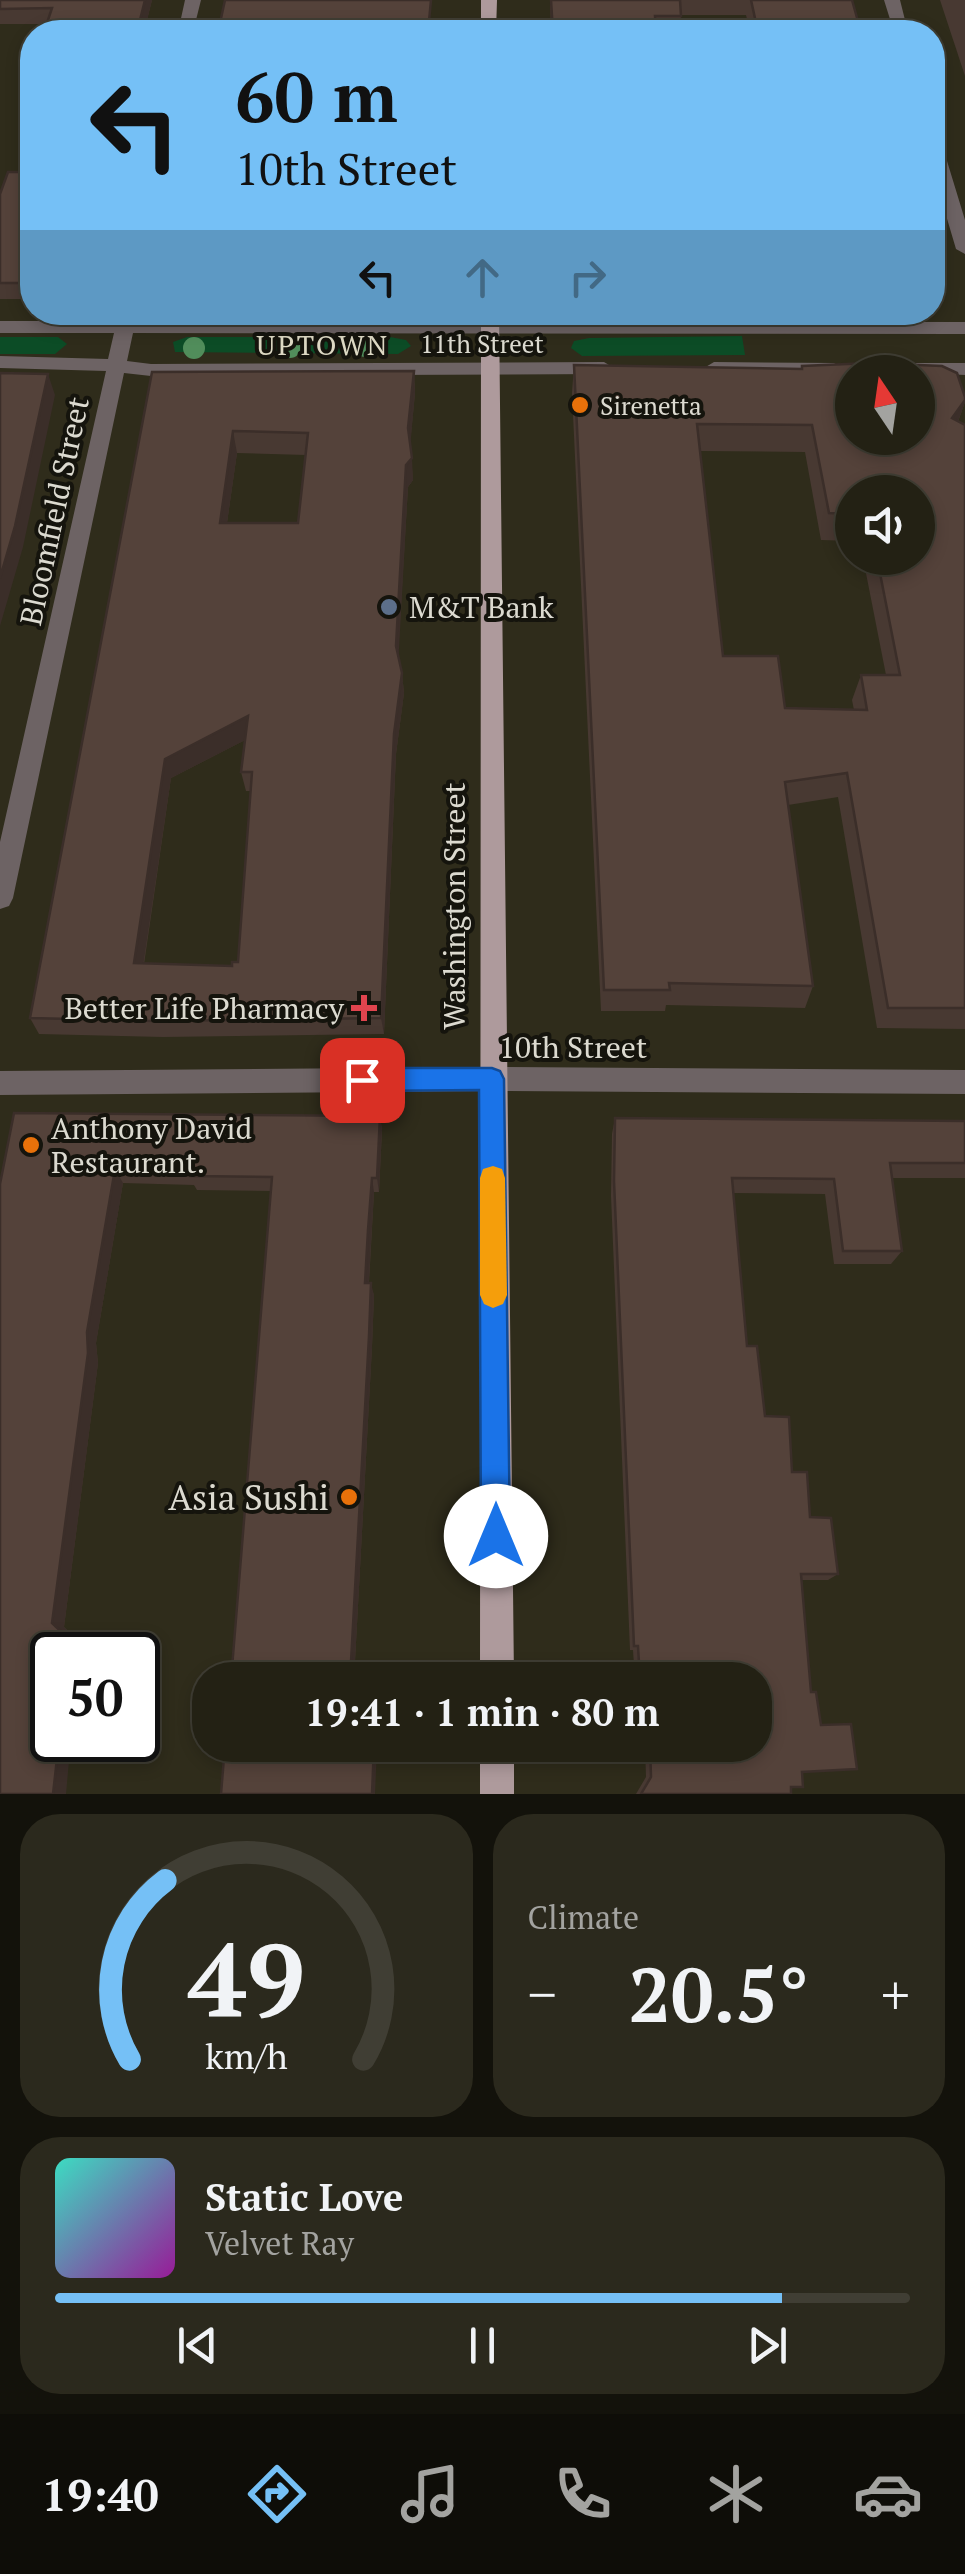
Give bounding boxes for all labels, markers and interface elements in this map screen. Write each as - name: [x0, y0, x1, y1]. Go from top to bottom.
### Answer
- text: 60 m: [235, 49, 398, 142]
- icon: left: [70, 60, 200, 190]
- text: 10th Street: [235, 138, 457, 198]
- icon: left: [350, 250, 405, 305]
- icon: ahead: [455, 250, 510, 305]
- icon: right: [560, 250, 615, 305]
- district label: UPTOWN: [256, 326, 390, 363]
- street label: 11th Street: [420, 327, 544, 360]
- north arrow: [835, 355, 935, 455]
- map controls: [835, 355, 935, 575]
- place label: Sirenetta: [600, 389, 702, 422]
- street label: Bloomfield Street: [10, 393, 98, 629]
- marker: Sirenetta: [569, 394, 591, 416]
- button: sound: [835, 475, 935, 575]
- place label: M&T Bank: [409, 587, 554, 627]
- marker: M&T Bank: [378, 596, 400, 618]
- street label: Washington Street: [434, 782, 474, 1030]
- place label: Better Life Pharmacy: [64, 988, 345, 1028]
- marker: Better Life Pharmacy: [353, 997, 375, 1019]
- street label: 10th Street: [499, 1027, 647, 1067]
- pin: [320, 1038, 405, 1123]
- icon: arrive: [335, 1053, 390, 1108]
- place label: Anthony David Restaurant.: [51, 1108, 252, 1182]
- marker: Anthony David Restaurant.: [20, 1134, 42, 1156]
- place label: Asia Sushi: [168, 1474, 329, 1520]
- position arrow: [444, 1484, 548, 1588]
- marker: Asia Sushi: [338, 1486, 360, 1508]
- speed limit sign: 50: [30, 1632, 160, 1762]
- text: 19:41 · 1 min · 80 m: [305, 1687, 659, 1737]
- text: Climate: [528, 1896, 639, 1938]
- text: 49: [187, 1909, 305, 2047]
- text: 20.5°: [629, 1944, 809, 2043]
- text: −: [528, 1957, 557, 2030]
- text: +: [881, 1957, 910, 2030]
- text: km/h: [205, 2032, 288, 2079]
- text: Static Love: [205, 2172, 403, 2222]
- text: Velvet Ray: [205, 2222, 354, 2264]
- icon: previous: [170, 2318, 225, 2373]
- icon: pause: [455, 2318, 510, 2373]
- icon: next: [740, 2318, 795, 2373]
- icon: directions: [242, 2459, 312, 2529]
- icon: music: [395, 2459, 465, 2529]
- icon: phone: [548, 2459, 618, 2529]
- icon: climate: [701, 2459, 771, 2529]
- icon: car: [853, 2459, 923, 2529]
- text: 19:40: [41, 2464, 159, 2524]

